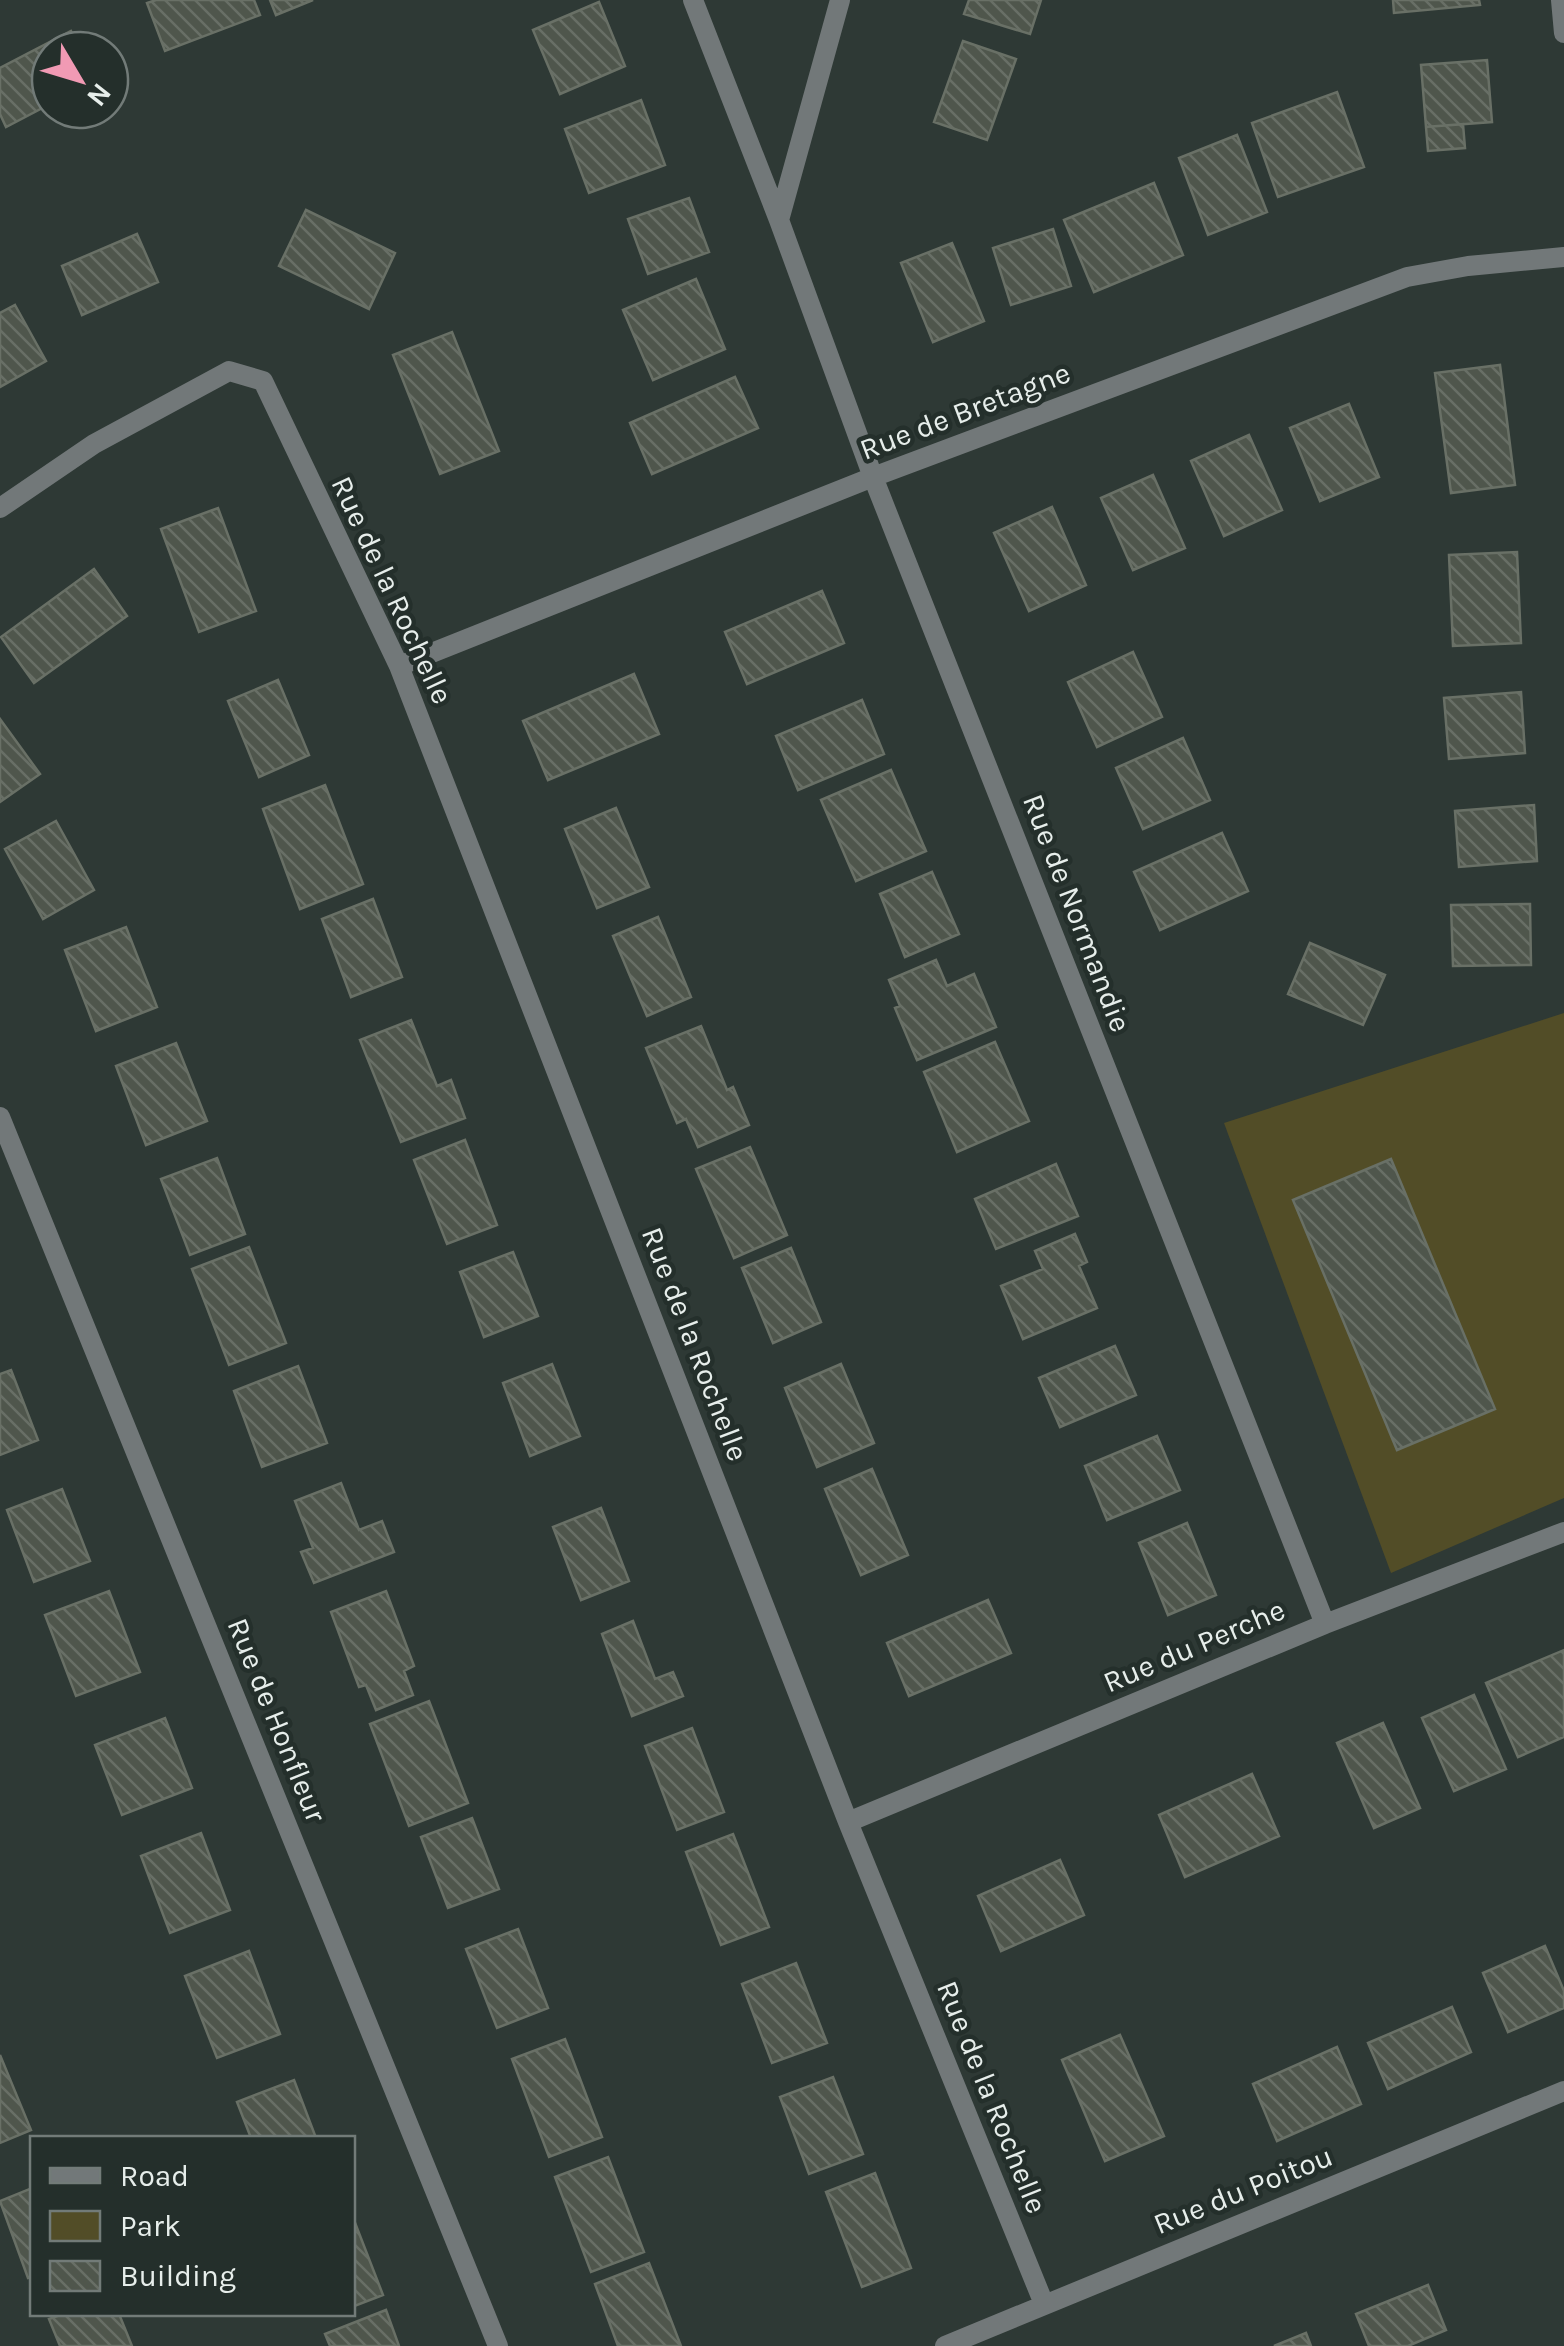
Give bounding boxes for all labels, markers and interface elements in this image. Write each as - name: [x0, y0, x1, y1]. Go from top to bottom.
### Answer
- north arrow: [30, 30, 130, 130]
- text: N: [80, 77, 118, 113]
- street label: Rue de Bretagne: [855, 354, 1075, 468]
- street label: Rue de la Rochelle: [323, 470, 461, 710]
- street label: Rue de Normandie: [1015, 789, 1139, 1037]
- street label: Rue de la Rochelle: [634, 1222, 756, 1466]
- street label: Rue du Perche: [1098, 1592, 1290, 1700]
- street label: Rue de Honfleur: [220, 1613, 334, 1827]
- street label: Rue de la Rochelle: [929, 1976, 1055, 2218]
- legend: [30, 2136, 355, 2316]
- street label: Rue du Poitou: [1148, 2138, 1338, 2242]
- text: Road: [120, 2158, 189, 2194]
- text: Park: [120, 2208, 181, 2244]
- text: Building: [120, 2258, 236, 2294]

